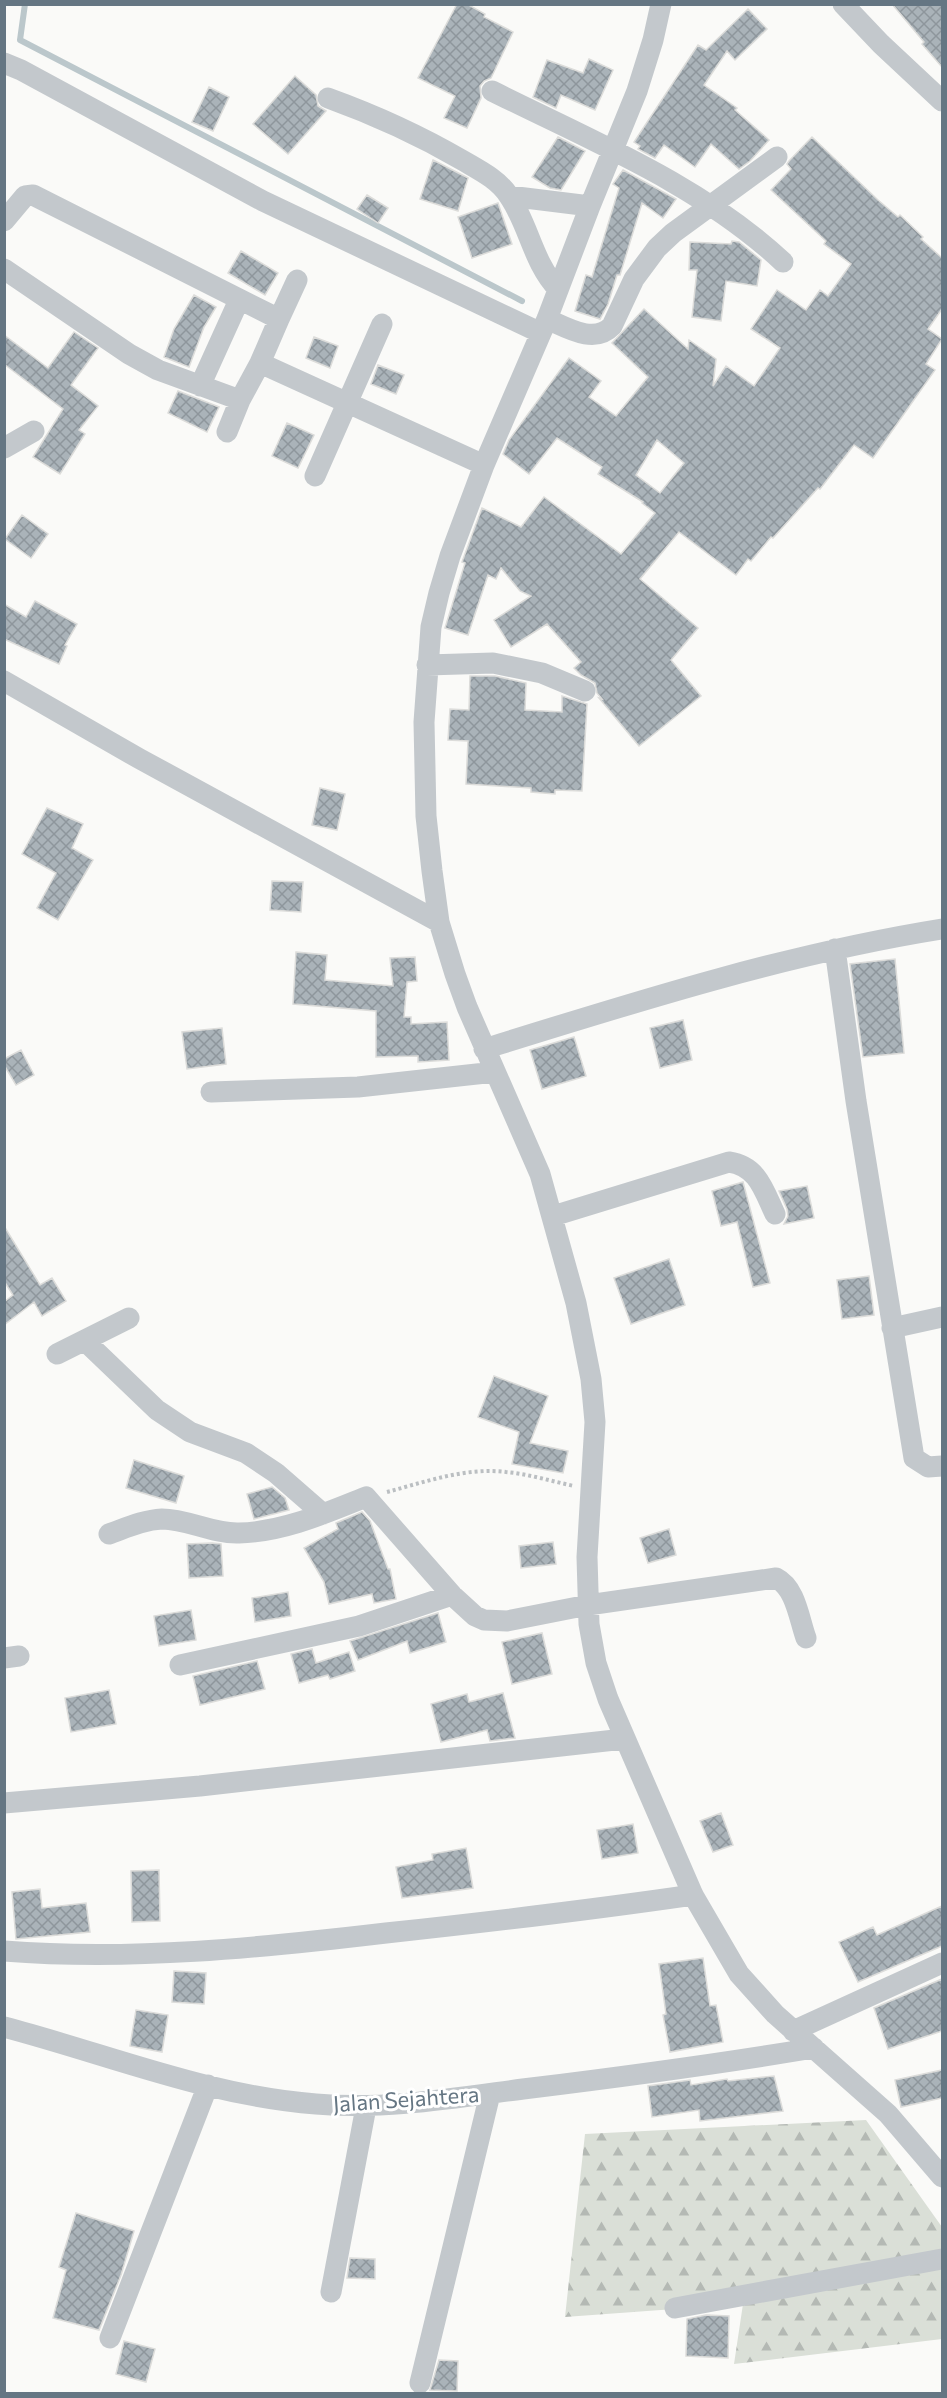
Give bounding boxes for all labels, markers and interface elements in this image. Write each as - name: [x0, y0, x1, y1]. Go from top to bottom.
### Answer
- street label: Jalan Sejahtera: [332, 2080, 480, 2117]

